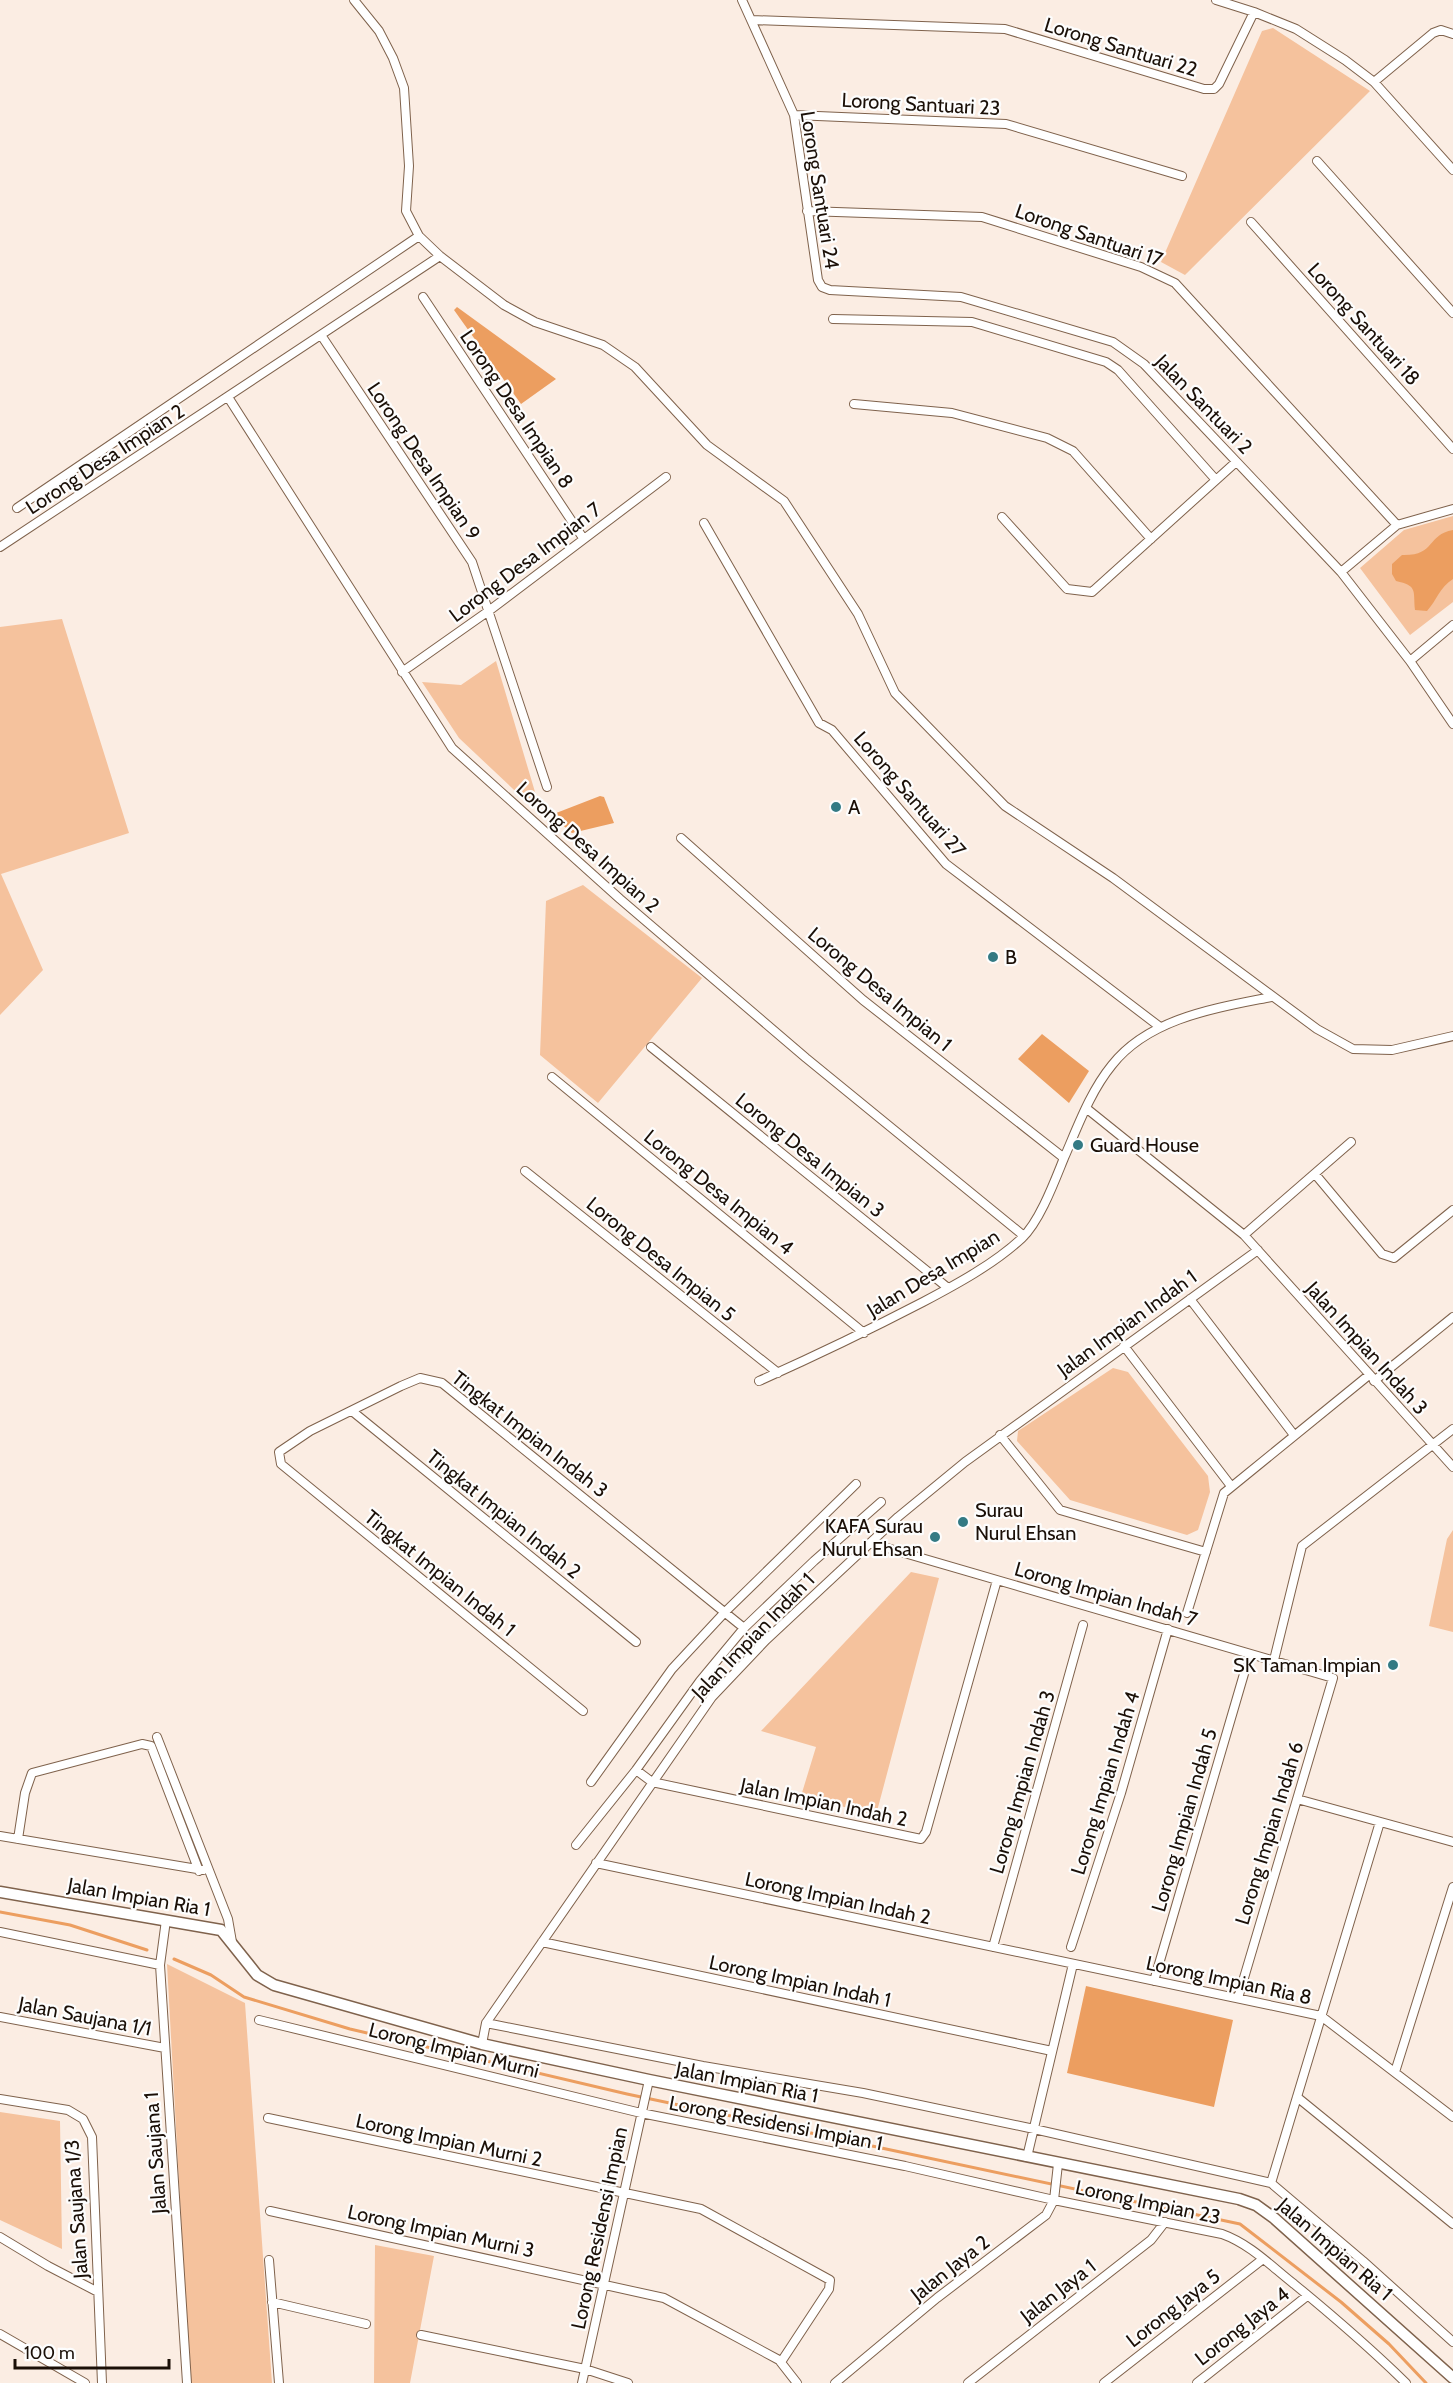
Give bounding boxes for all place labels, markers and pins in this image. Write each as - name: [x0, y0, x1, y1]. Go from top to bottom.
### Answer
- place label: A: [848, 795, 861, 819]
- marker: A: [829, 800, 843, 814]
- place label: B: [1005, 945, 1017, 969]
- marker: B: [986, 950, 1000, 964]
- place label: Guard House: [1090, 1133, 1199, 1157]
- marker: Guard House: [1071, 1138, 1085, 1152]
- place label: Surau Nurul Ehsan: [975, 1498, 1076, 1545]
- place label: KAFA Surau Nurul Ehsan: [822, 1514, 923, 1561]
- marker: Surau Nurul Ehsan: [956, 1515, 970, 1529]
- marker: KAFA Surau Nurul Ehsan: [928, 1530, 942, 1544]
- place label: SK Taman Impian: [1233, 1653, 1381, 1677]
- marker: SK Taman Impian: [1386, 1658, 1400, 1672]

